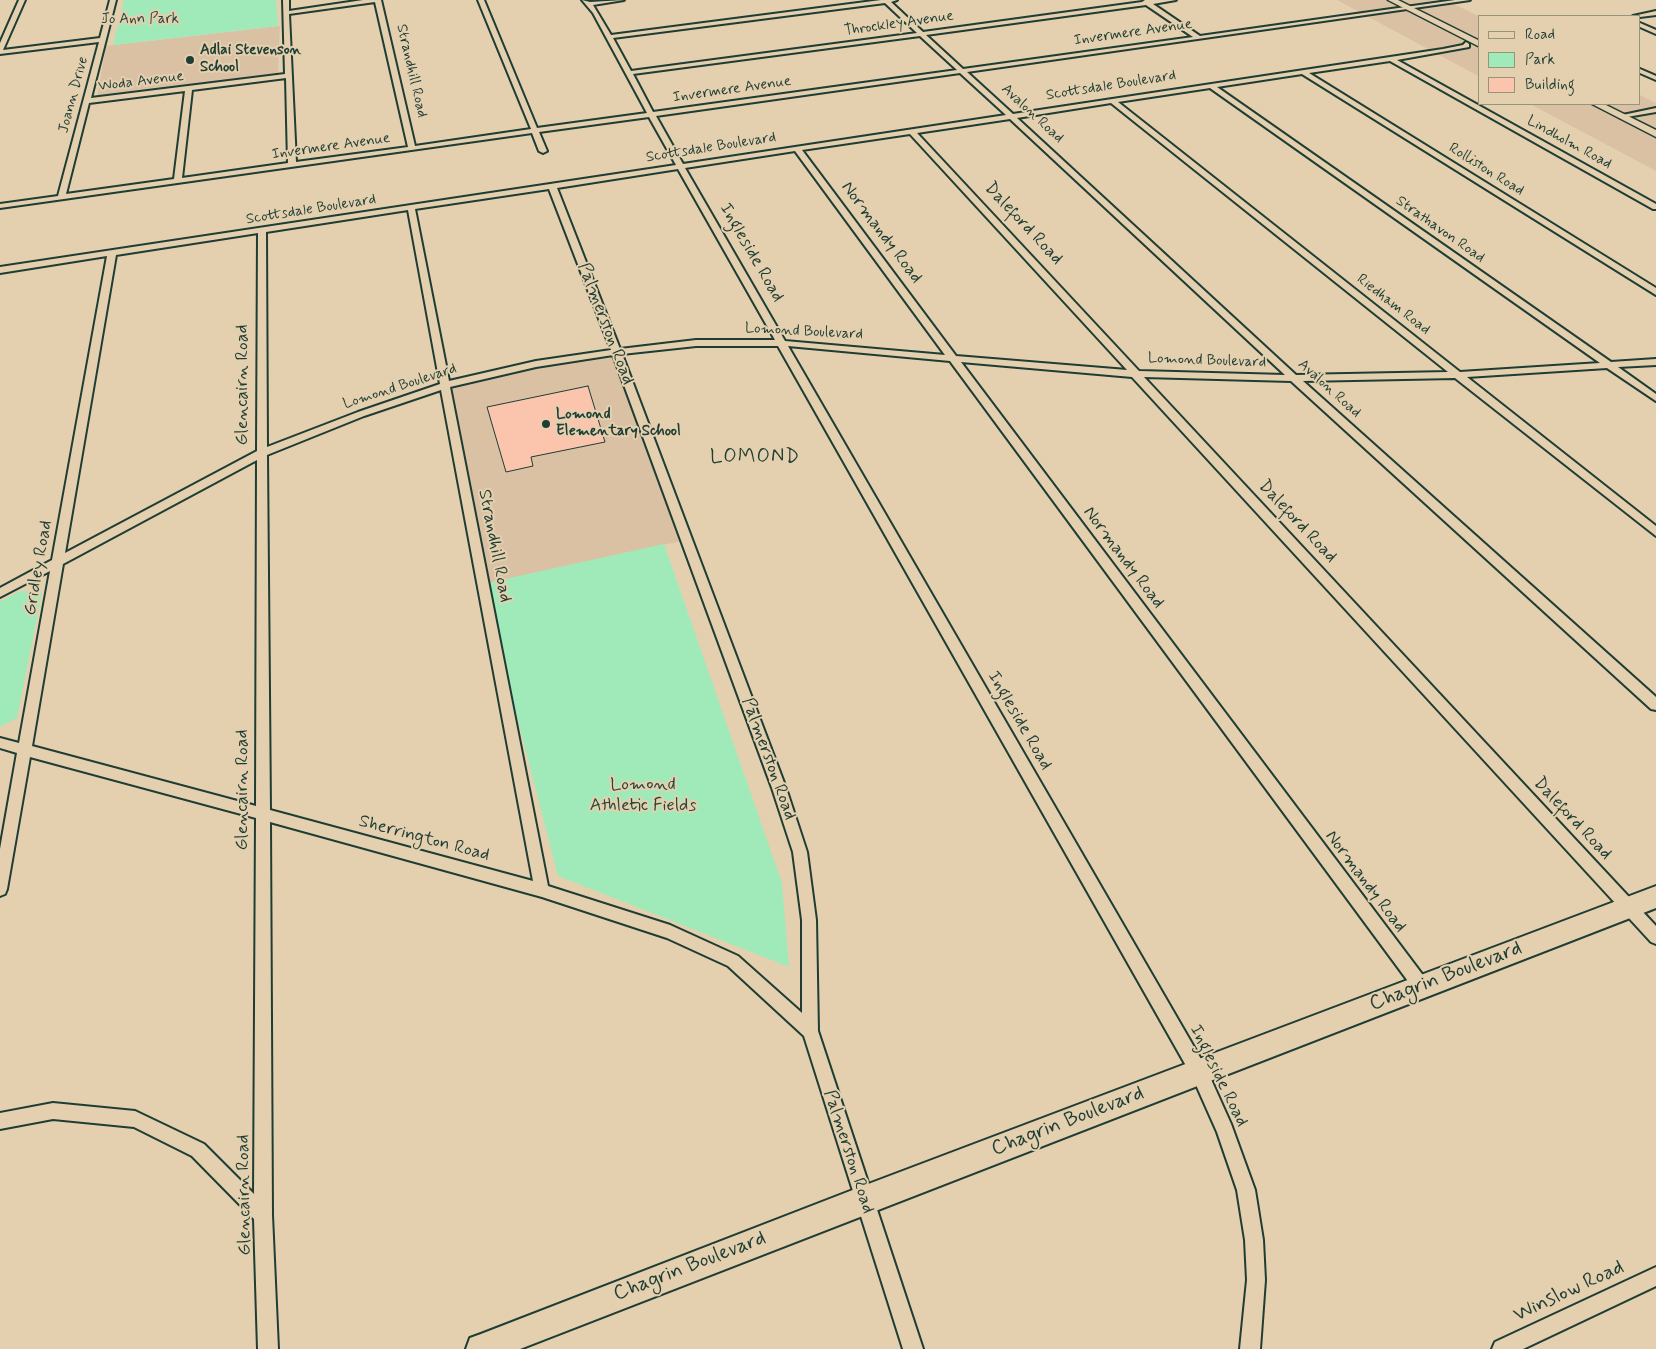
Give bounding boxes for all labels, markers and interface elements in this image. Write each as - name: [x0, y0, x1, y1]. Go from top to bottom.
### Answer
- street label: Throckley Avenue: [843, 7, 955, 41]
- park label: Jo Ann Park: [101, 11, 179, 29]
- legend: [1478, 15, 1641, 105]
- street label: Invermere Avenue: [1073, 16, 1193, 50]
- street label: Strandhill Road: [391, 22, 431, 120]
- text: Road: [1525, 25, 1555, 45]
- place label: Adlai Stevenson School: [200, 42, 301, 77]
- text: Park: [1525, 50, 1555, 70]
- marker: Adlai Stevenson School: [184, 54, 196, 66]
- street label: Joann Drive: [55, 55, 93, 135]
- street label: Scottsdale Boulevard: [1045, 67, 1177, 105]
- street label: Woda Avenue: [97, 68, 185, 96]
- street label: Invermere Avenue: [672, 73, 792, 107]
- text: Building: [1525, 75, 1575, 95]
- street label: Avalon Road: [997, 81, 1067, 147]
- street label: Lindholm Road: [1523, 112, 1615, 174]
- street label: Scottsdale Boulevard: [645, 129, 777, 167]
- street label: Invermere Avenue: [271, 130, 391, 164]
- street label: Rolliston Road: [1445, 140, 1527, 200]
- street label: Normandy Road: [836, 178, 926, 288]
- street label: Daleford Road: [979, 178, 1067, 270]
- street label: Scottsdale Boulevard: [245, 191, 377, 229]
- street label: Strathavon Road: [1392, 193, 1488, 267]
- street label: Ingleside Road: [714, 200, 788, 306]
- street label: Palmerston Road: [572, 260, 638, 388]
- street label: Riedham Road: [1353, 271, 1433, 339]
- street label: Lomond Boulevard: [744, 320, 864, 344]
- street label: Glencairn Road: [232, 324, 254, 446]
- street label: Lomond Boulevard: [1148, 350, 1266, 372]
- street label: Avalon Road: [1294, 356, 1364, 422]
- street label: Lomond Boulevard: [341, 360, 459, 414]
- place label: Lomond Elementary School: [556, 406, 681, 441]
- marker: Lomond Elementary School: [540, 418, 552, 430]
- district label: LOMOND: [709, 446, 801, 470]
- street label: Daleford Road: [1253, 476, 1341, 568]
- street label: Strandhill Road: [472, 488, 516, 604]
- street label: Normandy Road: [1078, 503, 1168, 613]
- street label: Gridley Road: [20, 519, 58, 617]
- street label: Ingleside Road: [982, 668, 1056, 774]
- street label: Palmerston Road: [736, 695, 800, 823]
- street label: Glencairn Road: [232, 729, 254, 851]
- street label: Daleford Road: [1528, 773, 1616, 865]
- park label: Lomond Athletic Fields: [590, 774, 696, 816]
- street label: Sherrington Road: [356, 811, 492, 867]
- street label: Normandy Road: [1320, 827, 1410, 937]
- street label: Chagrin Boulevard: [1366, 936, 1526, 1018]
- street label: Ingleside Road: [1184, 1022, 1252, 1130]
- street label: Chagrin Boulevard: [988, 1081, 1148, 1163]
- street label: Palmerston Road: [818, 1088, 878, 1216]
- street label: Glencairn Road: [233, 1134, 257, 1256]
- street label: Chagrin Boulevard: [610, 1226, 770, 1308]
- street label: Winslow Road: [1510, 1255, 1628, 1329]

